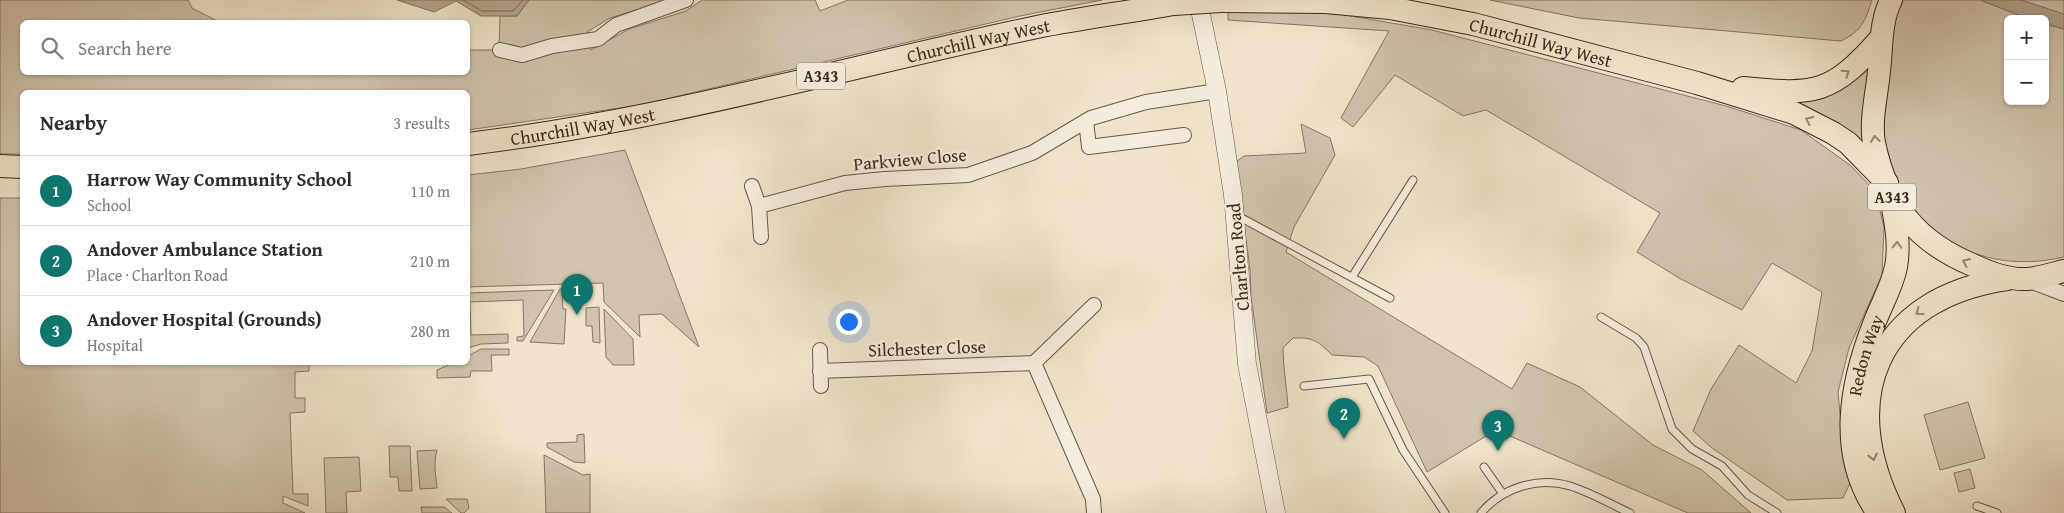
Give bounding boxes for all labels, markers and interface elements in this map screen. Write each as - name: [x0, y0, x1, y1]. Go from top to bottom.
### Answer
- street label: Churchill Way West: [1467, 10, 1616, 74]
- street label: Churchill Way West: [904, 11, 1053, 69]
- map controls: [2004, 15, 2049, 105]
- button: +: [2004, 15, 2049, 60]
- search box: [20, 20, 470, 75]
- icon: search: [38, 34, 66, 62]
- text: Search here: [78, 34, 172, 62]
- button: −: [2004, 60, 2049, 105]
- road number: A343: [797, 62, 845, 90]
- one-way arrow: [1840, 70, 1850, 79]
- street label: Churchill Way West: [508, 100, 658, 152]
- text: Nearby: [40, 107, 107, 138]
- text: 3 results: [393, 111, 450, 135]
- one-way arrow: [1805, 116, 1814, 126]
- one-way arrow: [1870, 134, 1881, 142]
- street label: Parkview Close: [852, 141, 968, 177]
- text: Harrow Way Community School: [87, 165, 352, 193]
- text: 1: [52, 179, 60, 203]
- text: 110 m: [410, 179, 450, 203]
- road number: A343: [1868, 183, 1916, 210]
- text: School: [87, 193, 131, 217]
- street label: Charlton Road: [1220, 202, 1256, 312]
- text: Andover Ambulance Station: [87, 235, 323, 263]
- one-way arrow: [1892, 241, 1902, 248]
- text: 2: [52, 249, 60, 273]
- text: 210 m: [410, 249, 450, 273]
- one-way arrow: [1962, 258, 1971, 269]
- text: Place · Charlton Road: [87, 263, 228, 287]
- pin: 1: [561, 274, 593, 315]
- text: Andover Hospital (Grounds): [87, 305, 322, 333]
- one-way arrow: [1915, 306, 1925, 315]
- your location: [836, 309, 862, 335]
- street label: Redon Way: [1841, 310, 1890, 398]
- text: 3: [52, 319, 60, 343]
- text: 280 m: [410, 319, 450, 343]
- street label: Silchester Close: [868, 332, 986, 364]
- text: Hospital: [87, 333, 143, 357]
- pin: 2: [1328, 398, 1360, 439]
- pin: 3: [1482, 410, 1514, 451]
- one-way arrow: [1867, 453, 1878, 462]

